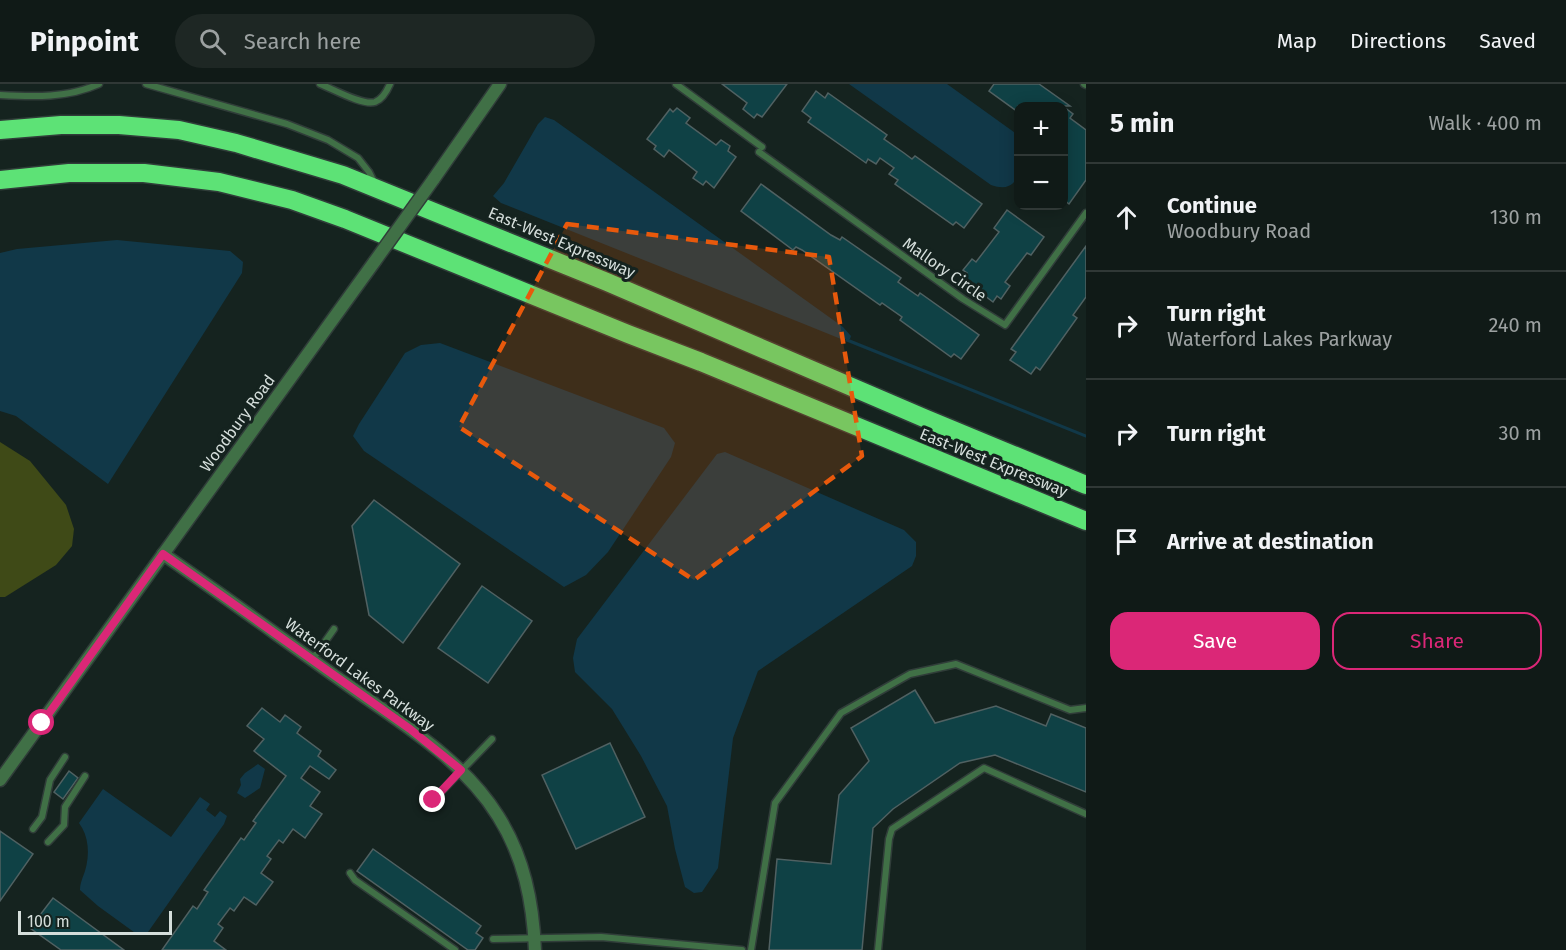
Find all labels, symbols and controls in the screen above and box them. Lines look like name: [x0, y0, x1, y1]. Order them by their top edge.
search box: [175, 14, 595, 68]
text: Pinpoint: [30, 25, 139, 58]
icon: search: [196, 25, 229, 58]
text: Search here: [244, 28, 361, 55]
text: Map: [1277, 28, 1317, 54]
text: Directions: [1350, 28, 1446, 54]
text: Saved: [1479, 28, 1536, 54]
map controls: [1014, 102, 1068, 210]
button: +: [1014, 102, 1068, 156]
text: 5 min: [1110, 108, 1174, 139]
text: Walk · 400 m: [1429, 111, 1542, 135]
button: −: [1014, 156, 1068, 210]
text: Continue: [1167, 192, 1257, 219]
icon: ahead: [1110, 201, 1143, 234]
street label: East-West Expressway: [485, 203, 638, 282]
text: 130 m: [1490, 205, 1542, 229]
text: Woodbury Road: [1167, 219, 1311, 243]
street label: Mallory Circle: [899, 233, 990, 305]
text: Turn right: [1167, 300, 1266, 327]
icon: right: [1110, 309, 1143, 342]
text: 240 m: [1488, 313, 1542, 337]
text: Waterford Lakes Parkway: [1167, 327, 1392, 351]
street label: Woodbury Road: [196, 371, 279, 476]
icon: right: [1110, 417, 1143, 450]
text: Turn right: [1167, 420, 1266, 447]
text: 30 m: [1498, 421, 1542, 445]
street label: East-West Expressway: [917, 424, 1071, 501]
icon: arrive: [1110, 525, 1143, 558]
text: Arrive at destination: [1167, 528, 1374, 555]
button: Save: [1110, 612, 1320, 670]
button: Share: [1332, 612, 1542, 670]
street label: Waterford Lakes Parkway: [281, 614, 438, 735]
route start: [28, 709, 54, 735]
route end: [419, 786, 445, 812]
scale bar: [18, 908, 172, 936]
text: 100 m: [27, 912, 70, 931]

